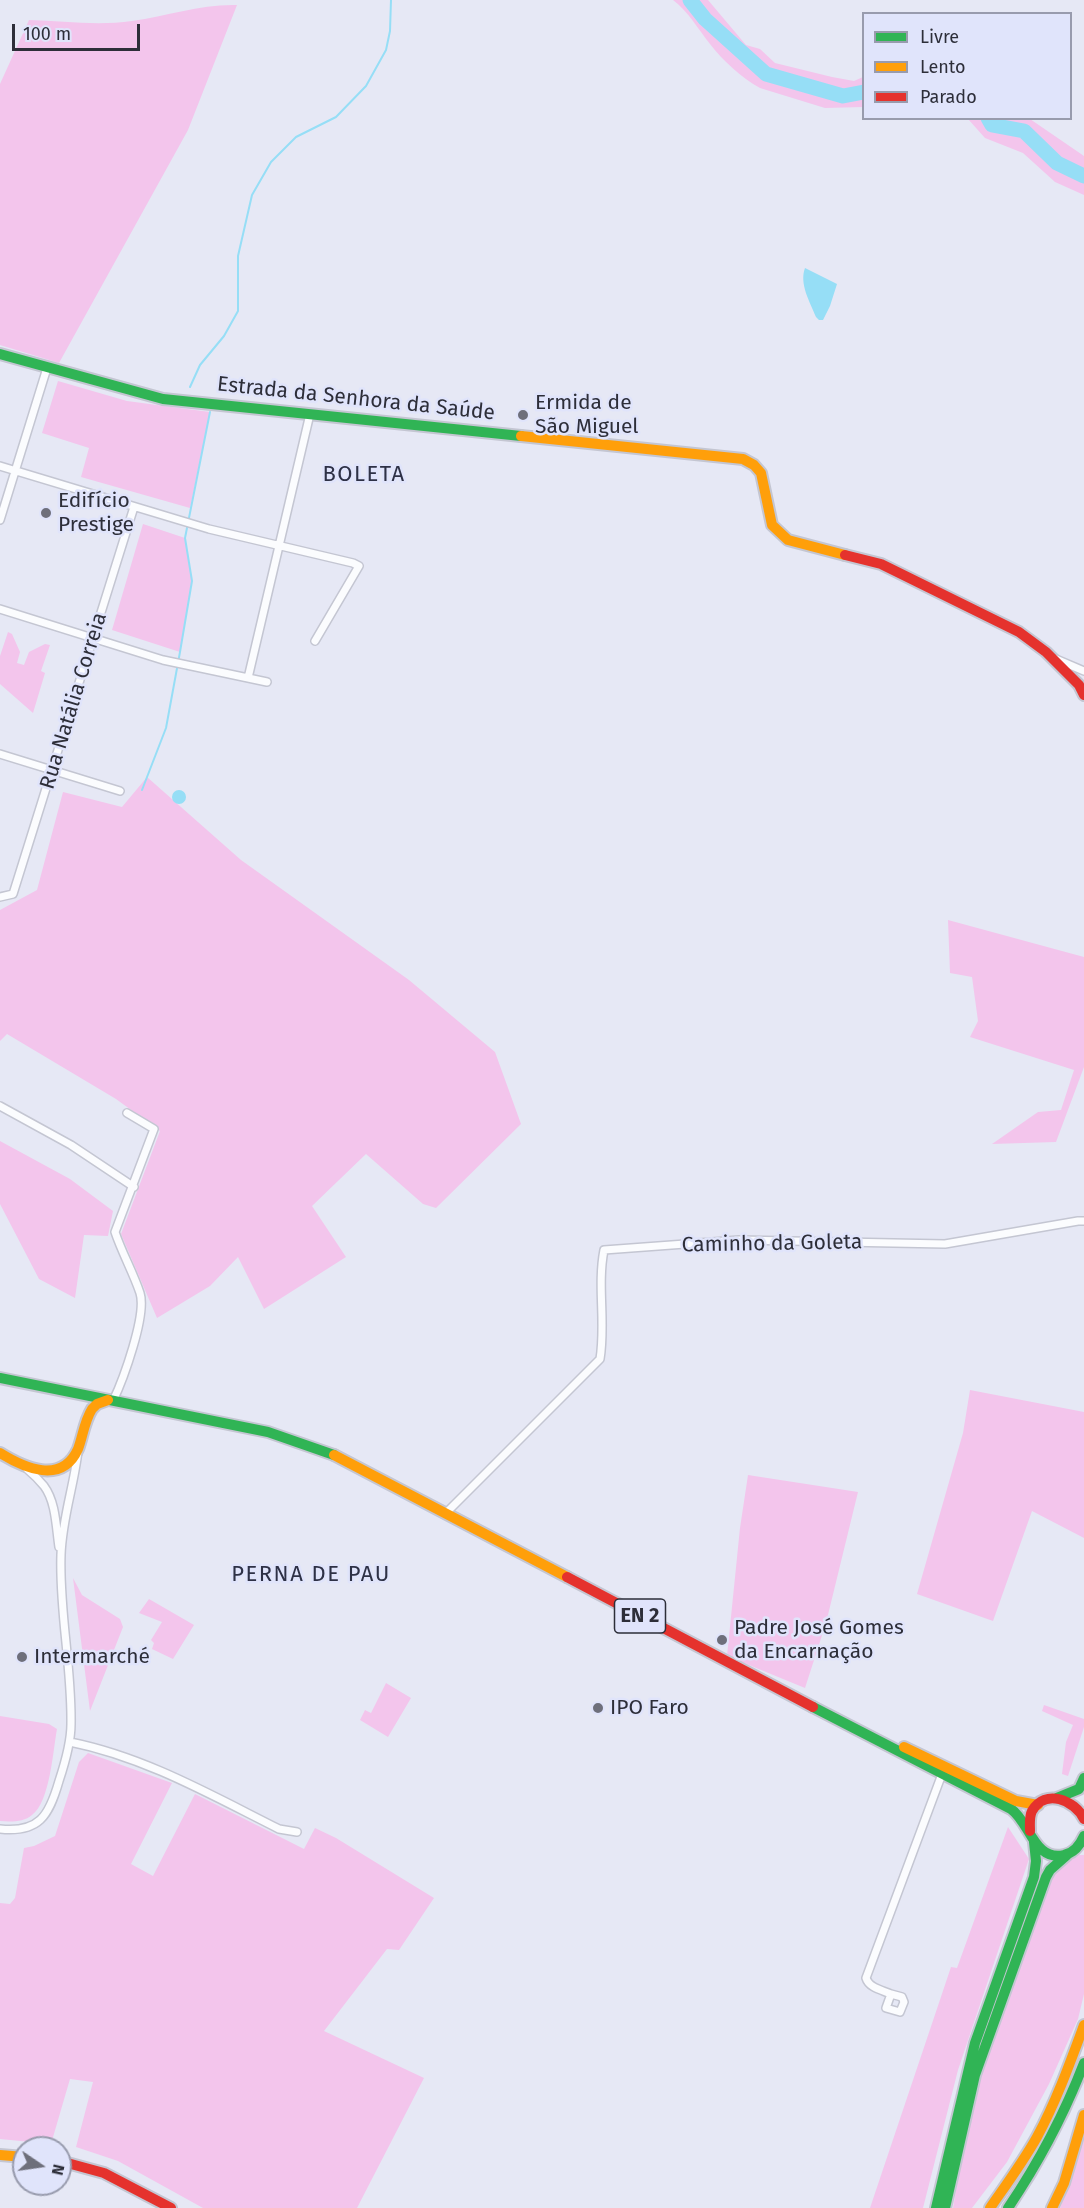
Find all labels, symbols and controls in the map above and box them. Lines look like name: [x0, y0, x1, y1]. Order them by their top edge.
scale bar: [15, 12, 142, 50]
legend: [862, 12, 1072, 120]
text: 100 m: [23, 23, 71, 45]
text: Livre: [920, 26, 959, 48]
text: Lento: [920, 56, 966, 78]
text: Parado: [920, 86, 977, 108]
street label: Estrada da Senhora da Saúde: [216, 372, 496, 426]
place label: Ermida de São Miguel: [535, 390, 638, 440]
marker: Ermida de São Miguel: [516, 408, 530, 422]
district label: BOLETA: [322, 462, 406, 488]
place label: Edifício Prestige: [58, 488, 134, 538]
marker: Edifício Prestige: [39, 506, 53, 520]
street label: Rua Natália Correia: [35, 610, 113, 792]
street label: Caminho da Goleta: [681, 1230, 863, 1258]
district label: PERNA DE PAU: [231, 1562, 391, 1588]
road number: EN 2: [614, 1599, 666, 1633]
place label: Padre José Gomes da Encarnação: [734, 1615, 904, 1665]
marker: Padre José Gomes da Encarnação: [715, 1633, 729, 1647]
place label: Intermarché: [34, 1644, 150, 1670]
marker: Intermarché: [15, 1650, 29, 1664]
place label: IPO Faro: [610, 1695, 689, 1721]
marker: IPO Faro: [591, 1701, 605, 1715]
north arrow: [12, 2136, 72, 2196]
text: N: [48, 2162, 69, 2177]

